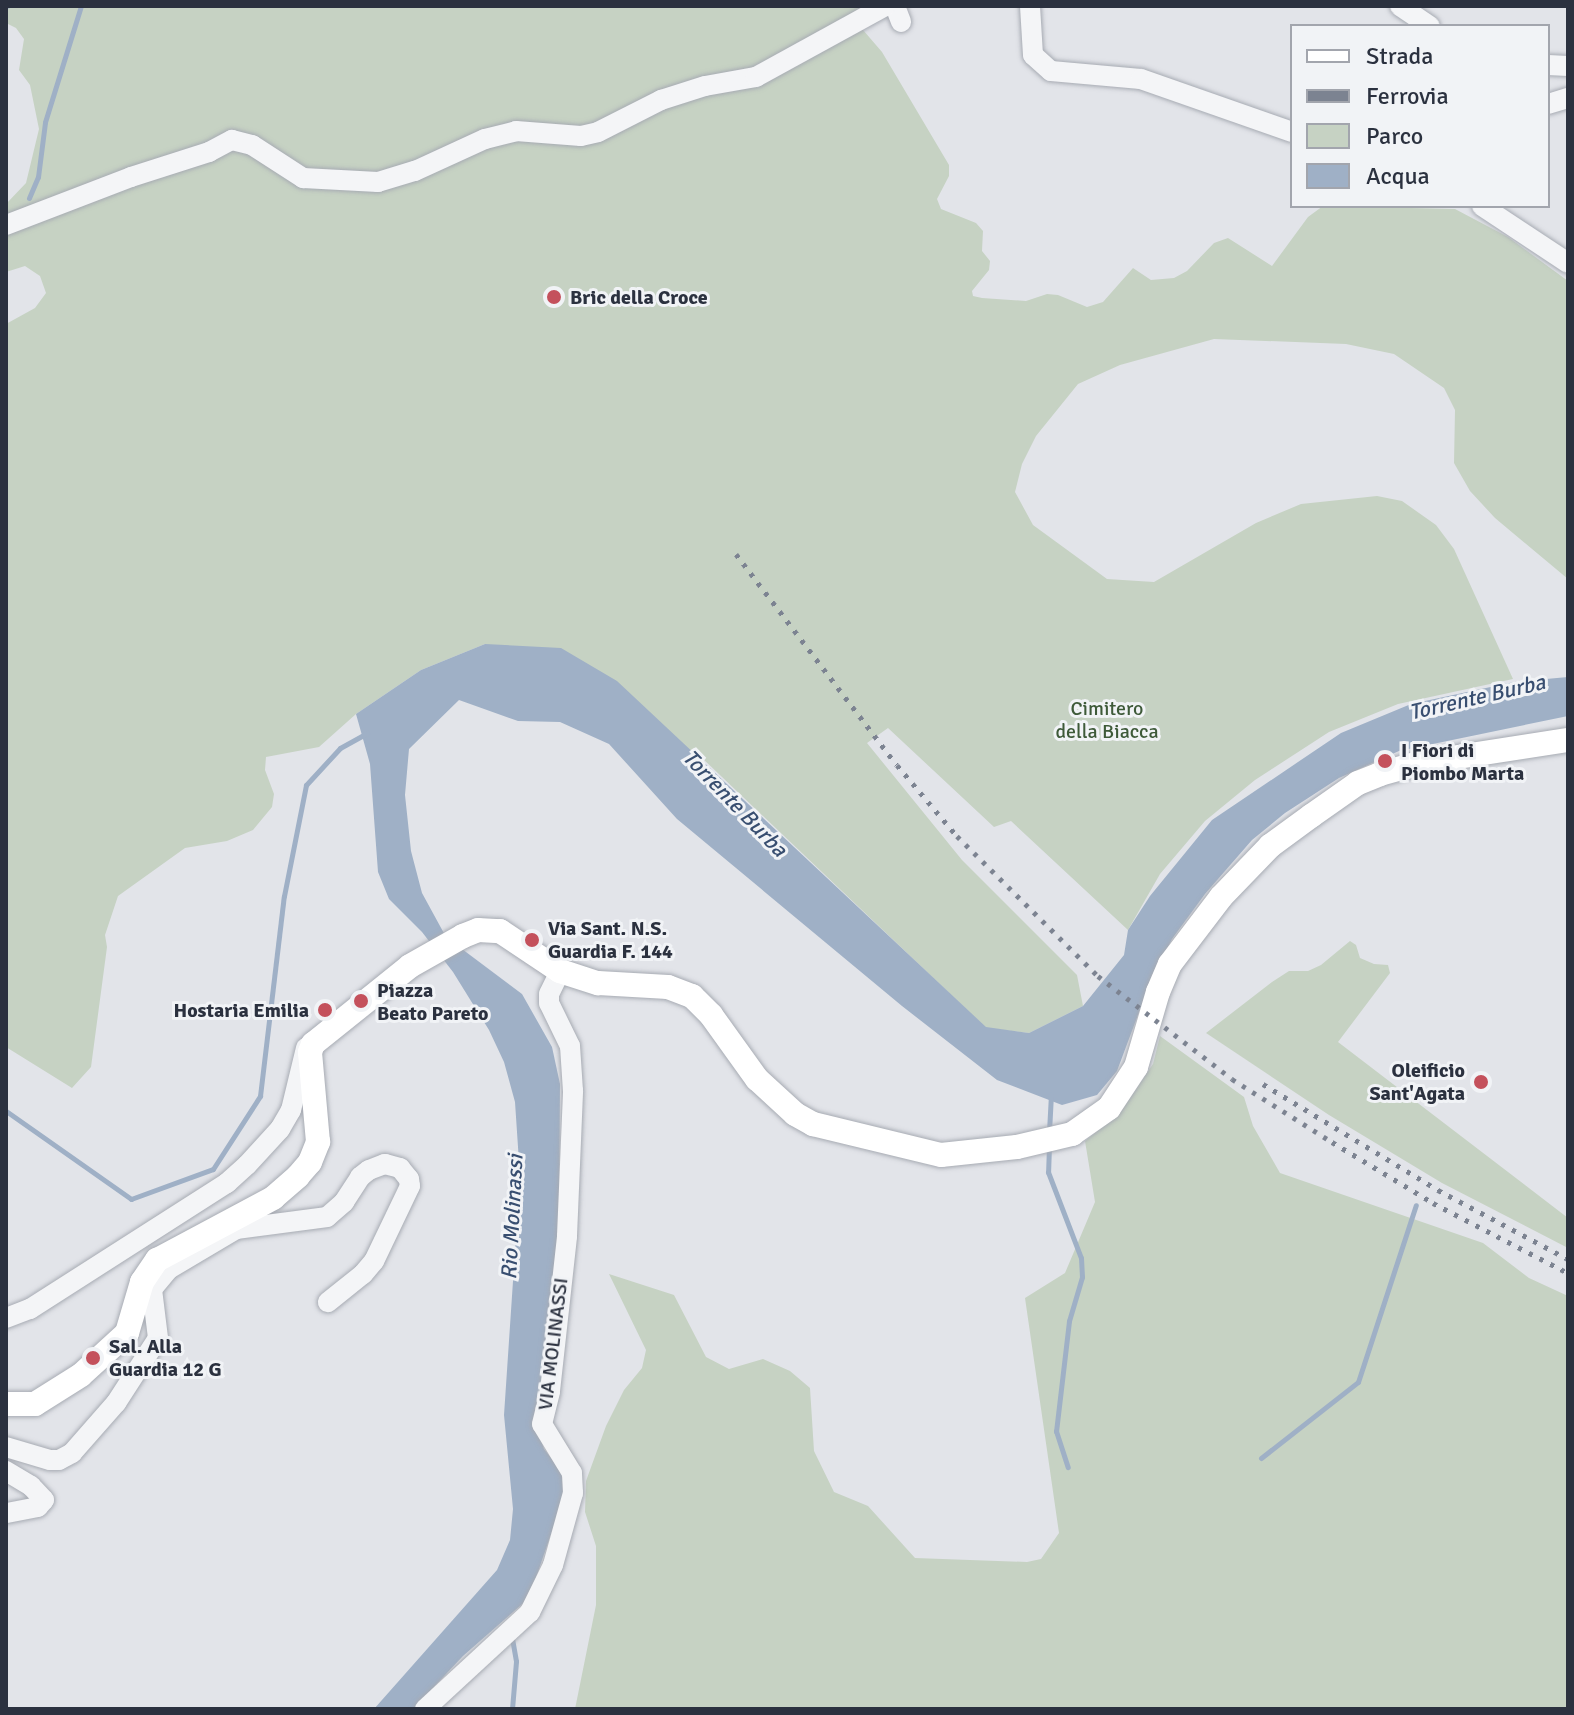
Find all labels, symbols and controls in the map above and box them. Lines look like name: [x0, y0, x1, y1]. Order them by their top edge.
legend: [1290, 24, 1550, 208]
text: Strada: [1366, 41, 1433, 71]
text: Ferrovia: [1366, 81, 1449, 111]
text: Parco: [1366, 121, 1423, 151]
text: Acqua: [1366, 161, 1430, 191]
place label: Bric della Croce: [570, 285, 708, 309]
marker: Bric della Croce: [545, 288, 563, 306]
water label: Torrente Burba: [1406, 669, 1548, 725]
park label: Cimitero della Biacca: [1055, 696, 1159, 743]
place label: I Fiori di Piombo Marta: [1401, 738, 1524, 785]
water label: Torrente Burba: [677, 744, 793, 862]
marker: I Fiori di Piombo Marta: [1376, 752, 1394, 770]
place label: Via Sant. N.S. Guardia F. 144: [548, 916, 673, 963]
marker: Via Sant. N.S. Guardia F. 144: [523, 931, 541, 949]
place label: Piazza Beato Pareto: [377, 978, 488, 1025]
marker: Piazza Beato Pareto: [352, 992, 370, 1010]
place label: Hostaria Emilia: [173, 998, 309, 1022]
marker: Hostaria Emilia: [316, 1001, 334, 1019]
place label: Oleificio Sant'Agata: [1369, 1058, 1465, 1105]
marker: Oleificio Sant'Agata: [1472, 1073, 1490, 1091]
water label: Rio Molinassi: [496, 1154, 528, 1280]
street label: VIA MOLINASSI: [533, 1276, 573, 1412]
place label: Sal. Alla Guardia 12 G: [109, 1334, 222, 1381]
marker: Sal. Alla Guardia 12 G: [84, 1349, 102, 1367]

